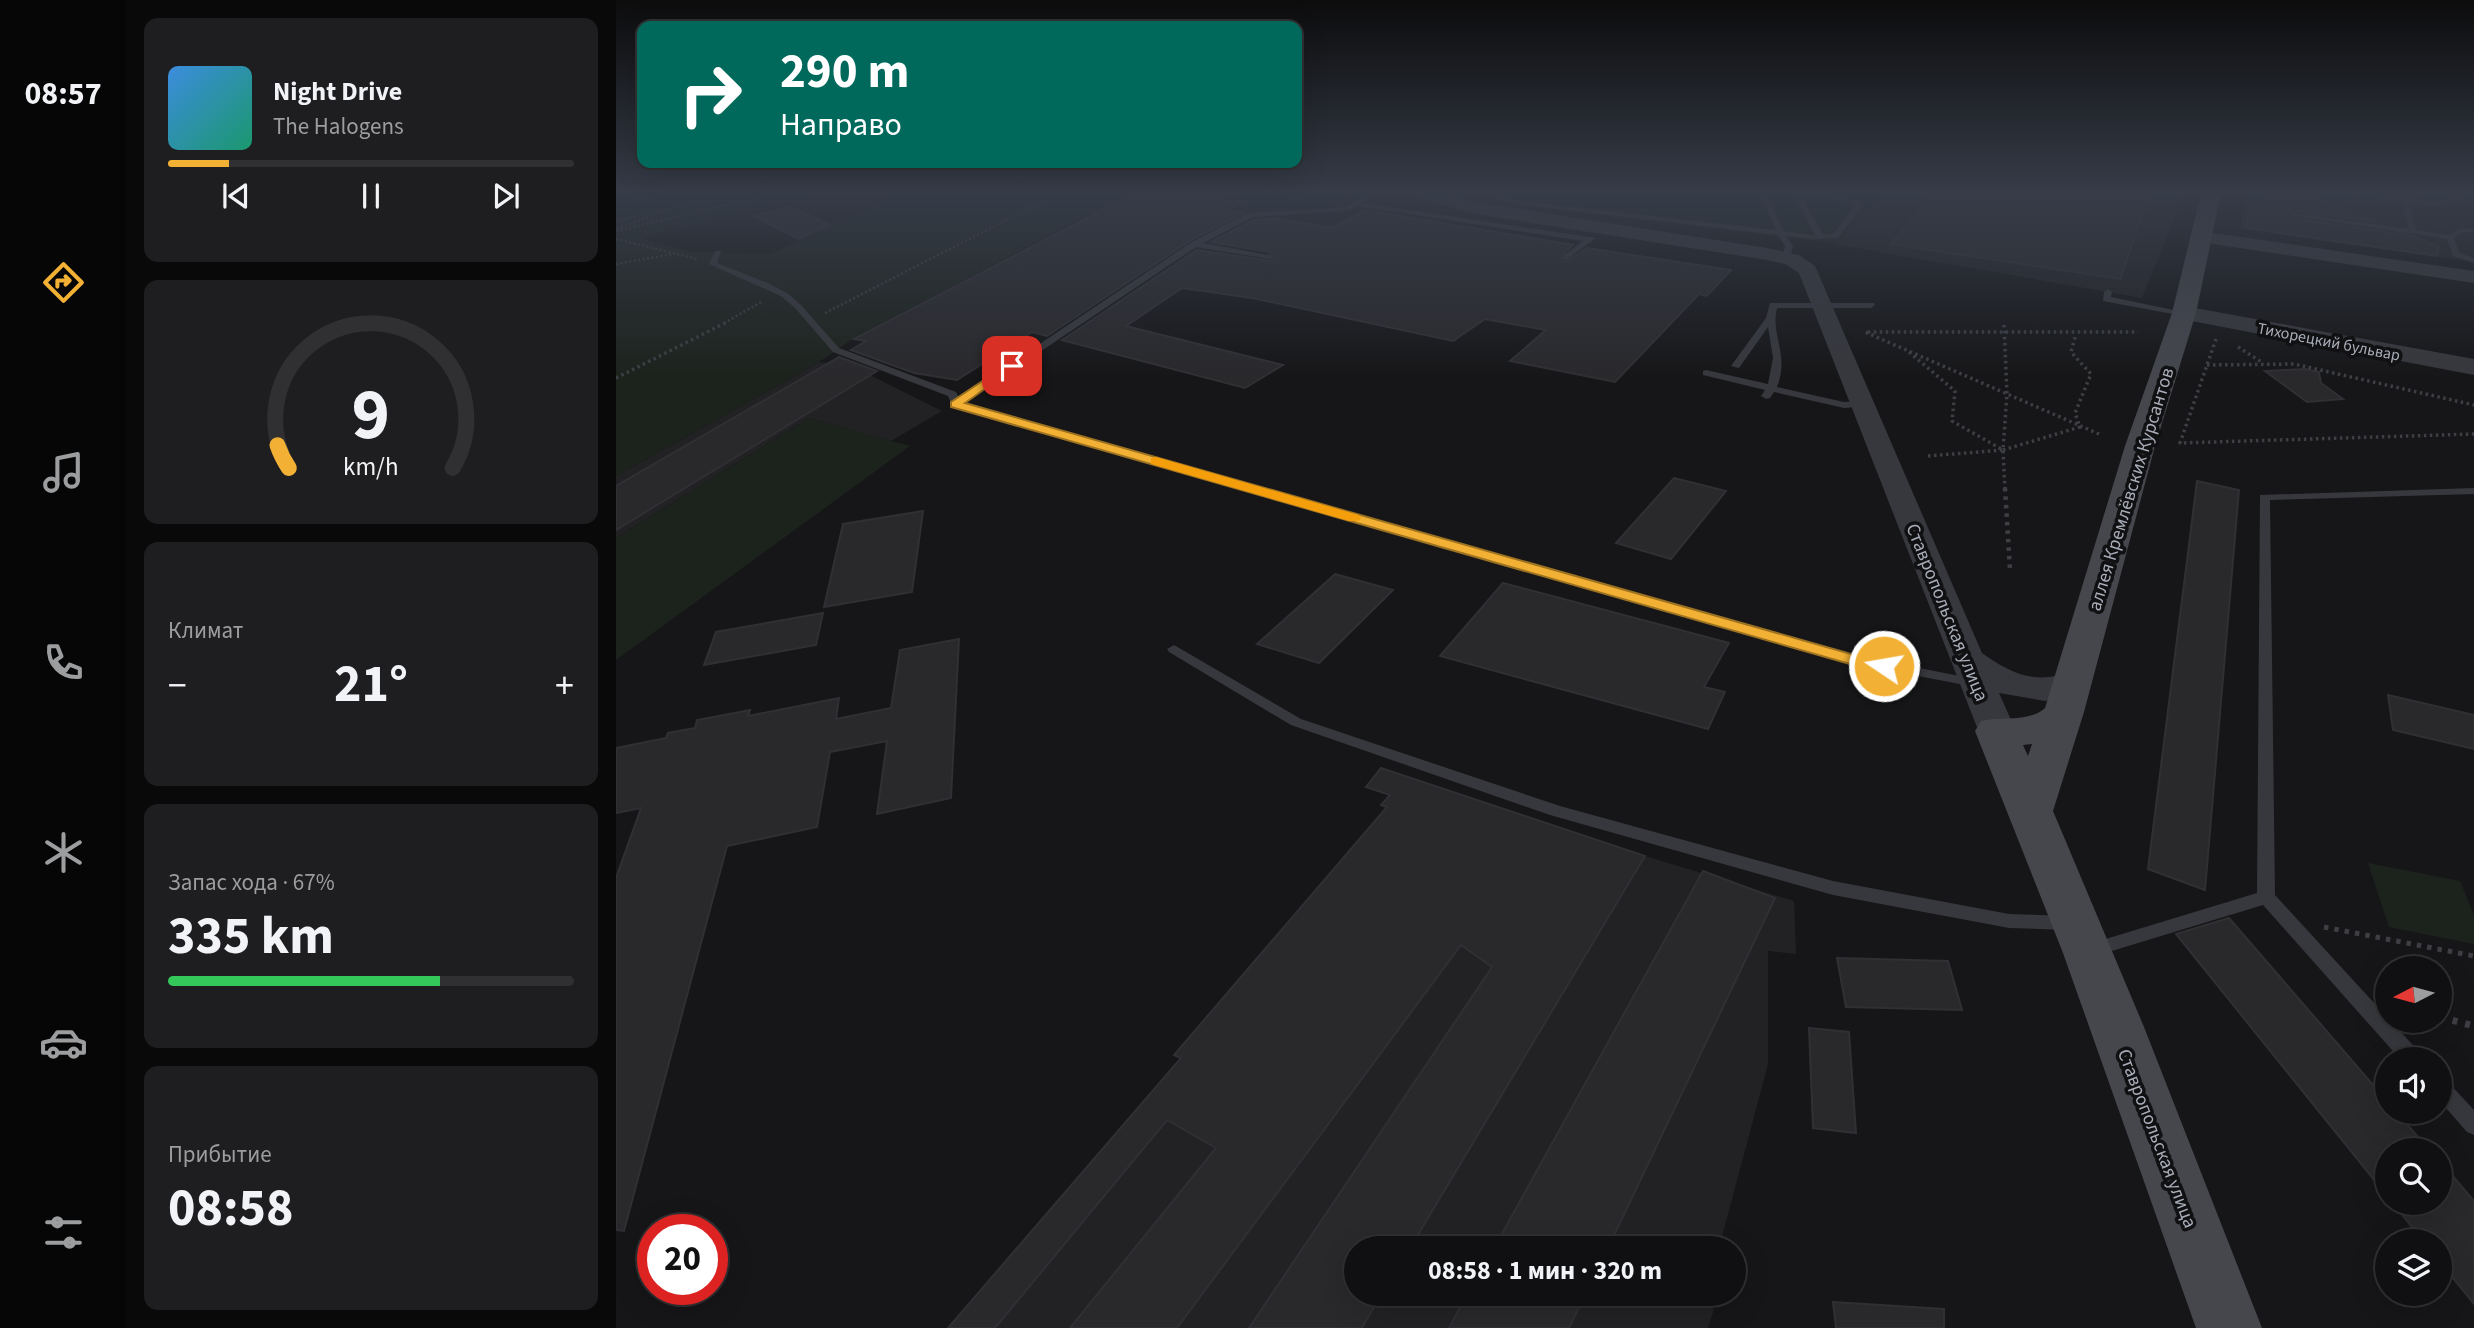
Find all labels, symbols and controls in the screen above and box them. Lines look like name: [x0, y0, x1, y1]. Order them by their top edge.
text: 290 m: [780, 37, 909, 107]
icon: right: [665, 49, 756, 140]
text: 08:57: [24, 71, 102, 117]
text: Night Drive: [273, 73, 402, 110]
text: Направо: [780, 102, 902, 148]
text: The Halogens: [273, 110, 404, 143]
icon: previous: [217, 177, 255, 215]
icon: pause: [352, 177, 390, 215]
icon: next: [487, 177, 525, 215]
icon: directions: [39, 258, 88, 307]
street label: Тихорецкий бульвар: [2256, 317, 2402, 367]
pin: [982, 336, 1042, 396]
icon: arrive: [993, 347, 1031, 385]
text: 9: [352, 363, 390, 467]
street label: аллея Кремлёвских Курсантов: [2082, 364, 2181, 614]
icon: music: [39, 448, 88, 497]
text: km/h: [343, 449, 399, 485]
street label: Ставропольская улица: [1899, 520, 1995, 706]
text: Климат: [168, 614, 243, 647]
position arrow: [1847, 629, 1921, 703]
icon: phone: [39, 638, 88, 687]
text: 21°: [334, 648, 408, 722]
text: −: [168, 659, 187, 713]
text: +: [555, 659, 574, 713]
icon: climate: [39, 828, 88, 877]
text: Запас хода · 67%: [168, 866, 335, 899]
text: 335 km: [168, 900, 334, 974]
north arrow: [2375, 956, 2452, 1032]
map controls: [2375, 956, 2452, 1306]
icon: car: [39, 1018, 88, 1067]
street label: Ставропольская улица: [2110, 1045, 2203, 1232]
button: sound: [2375, 1047, 2452, 1124]
text: Прибытие: [168, 1138, 272, 1171]
button: search: [2375, 1138, 2452, 1215]
text: 08:58: [168, 1172, 293, 1246]
icon: filters: [39, 1208, 88, 1257]
speed limit sign: 20: [637, 1214, 728, 1305]
button: layers: [2375, 1229, 2452, 1306]
text: 08:58 · 1 мин · 320 m: [1428, 1252, 1662, 1289]

